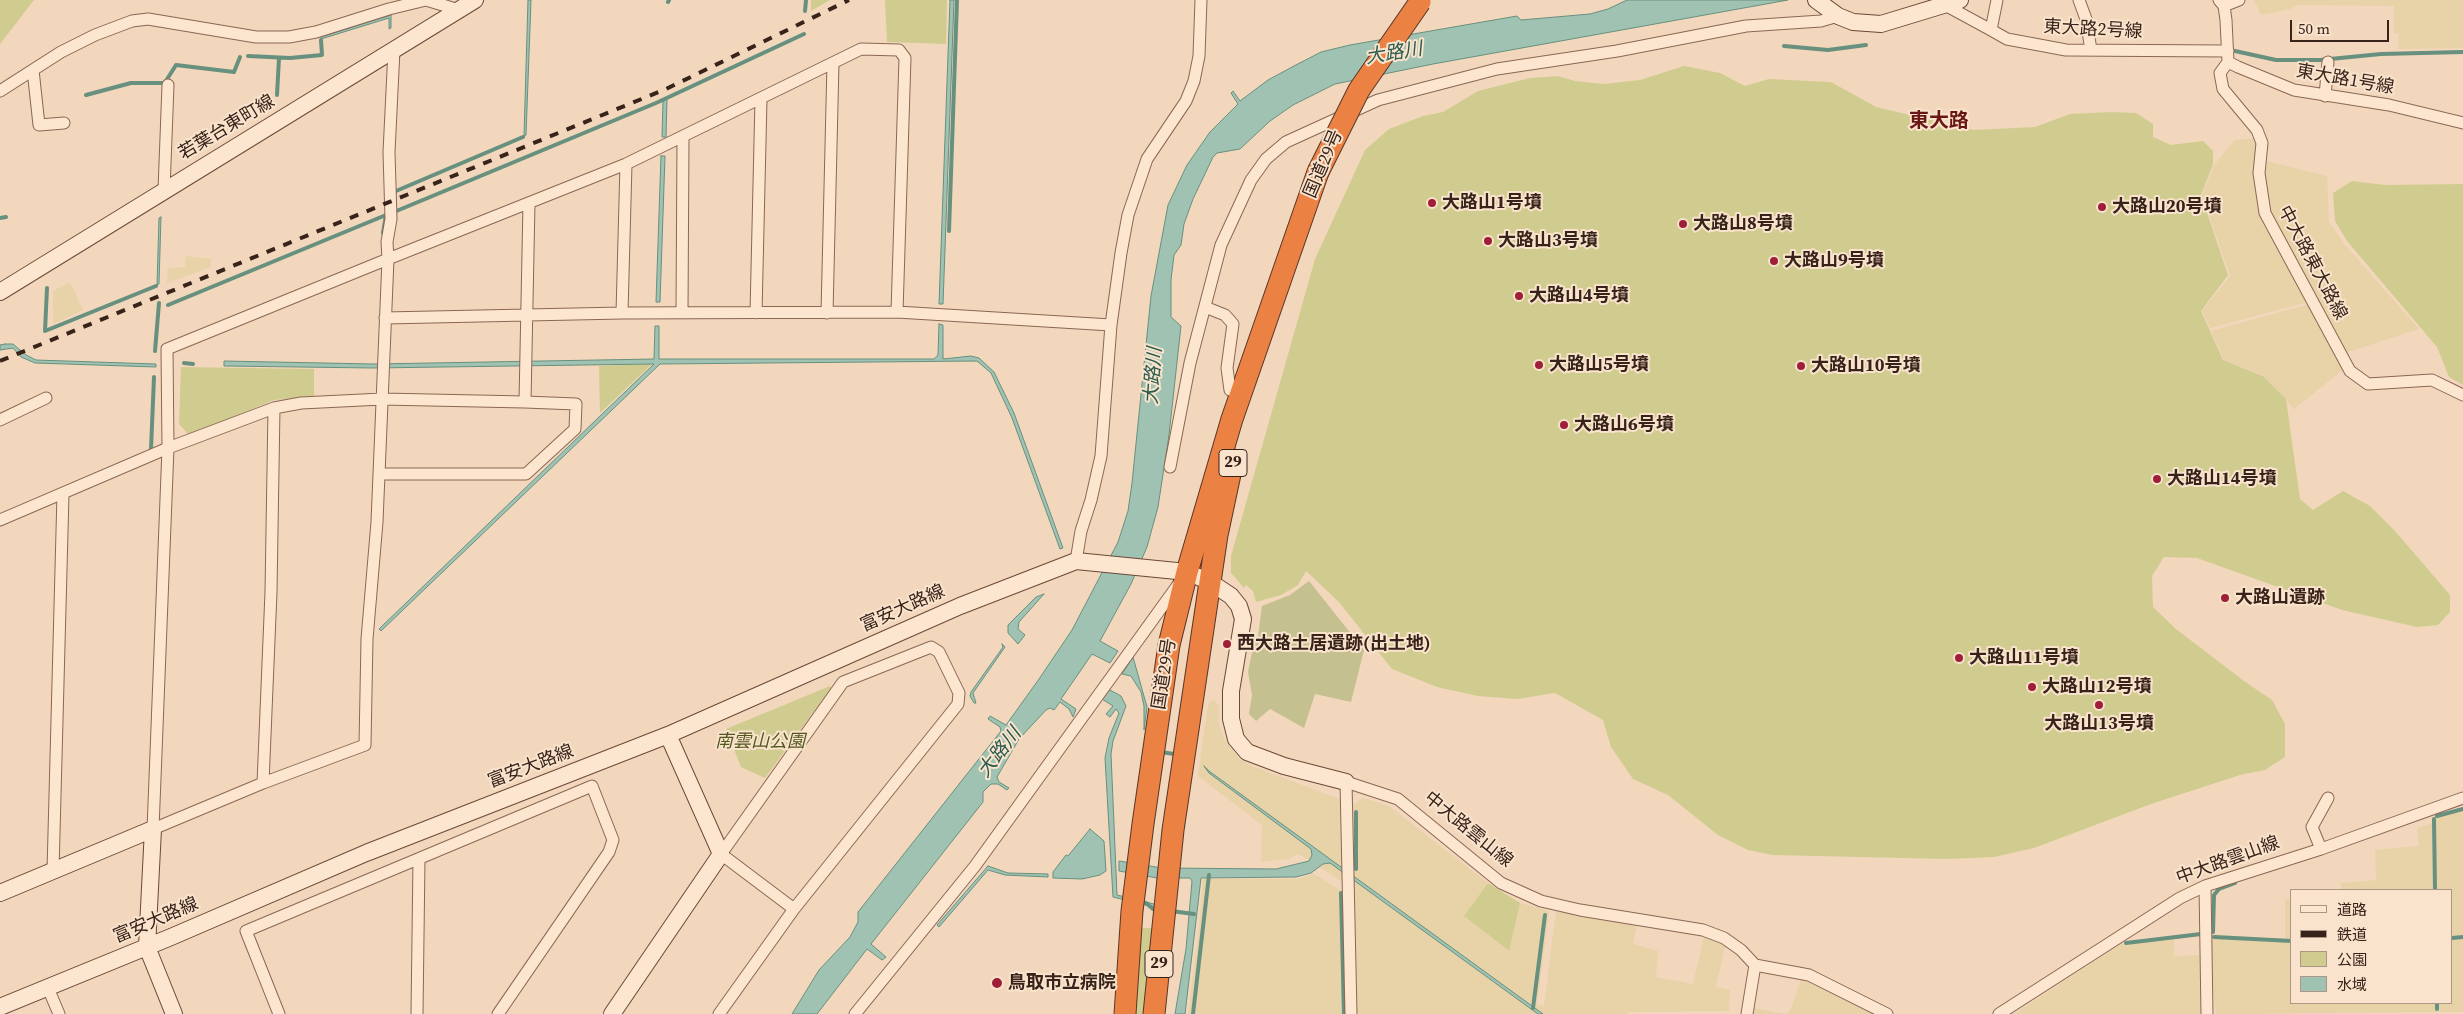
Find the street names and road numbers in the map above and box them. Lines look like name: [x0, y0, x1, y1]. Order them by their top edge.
street label: 東大路2号線: [2043, 17, 2143, 43]
street label: 東大路1号線: [2294, 61, 2396, 99]
street label: 若葉台東町線: [175, 91, 279, 165]
street label: 国道29号: [1300, 127, 1348, 201]
street label: 中大路東大路線: [2273, 202, 2351, 324]
road number: 29: [1219, 449, 1247, 476]
street label: 富安大路線: [857, 581, 949, 637]
street label: 国道29号: [1149, 637, 1181, 711]
street label: 富安大路線: [485, 741, 577, 793]
street label: 中大路雲山線: [1419, 788, 1517, 872]
street label: 中大路雲山線: [2174, 832, 2282, 890]
street label: 富安大路線: [110, 893, 202, 949]
road number: 29: [1145, 951, 1173, 978]

